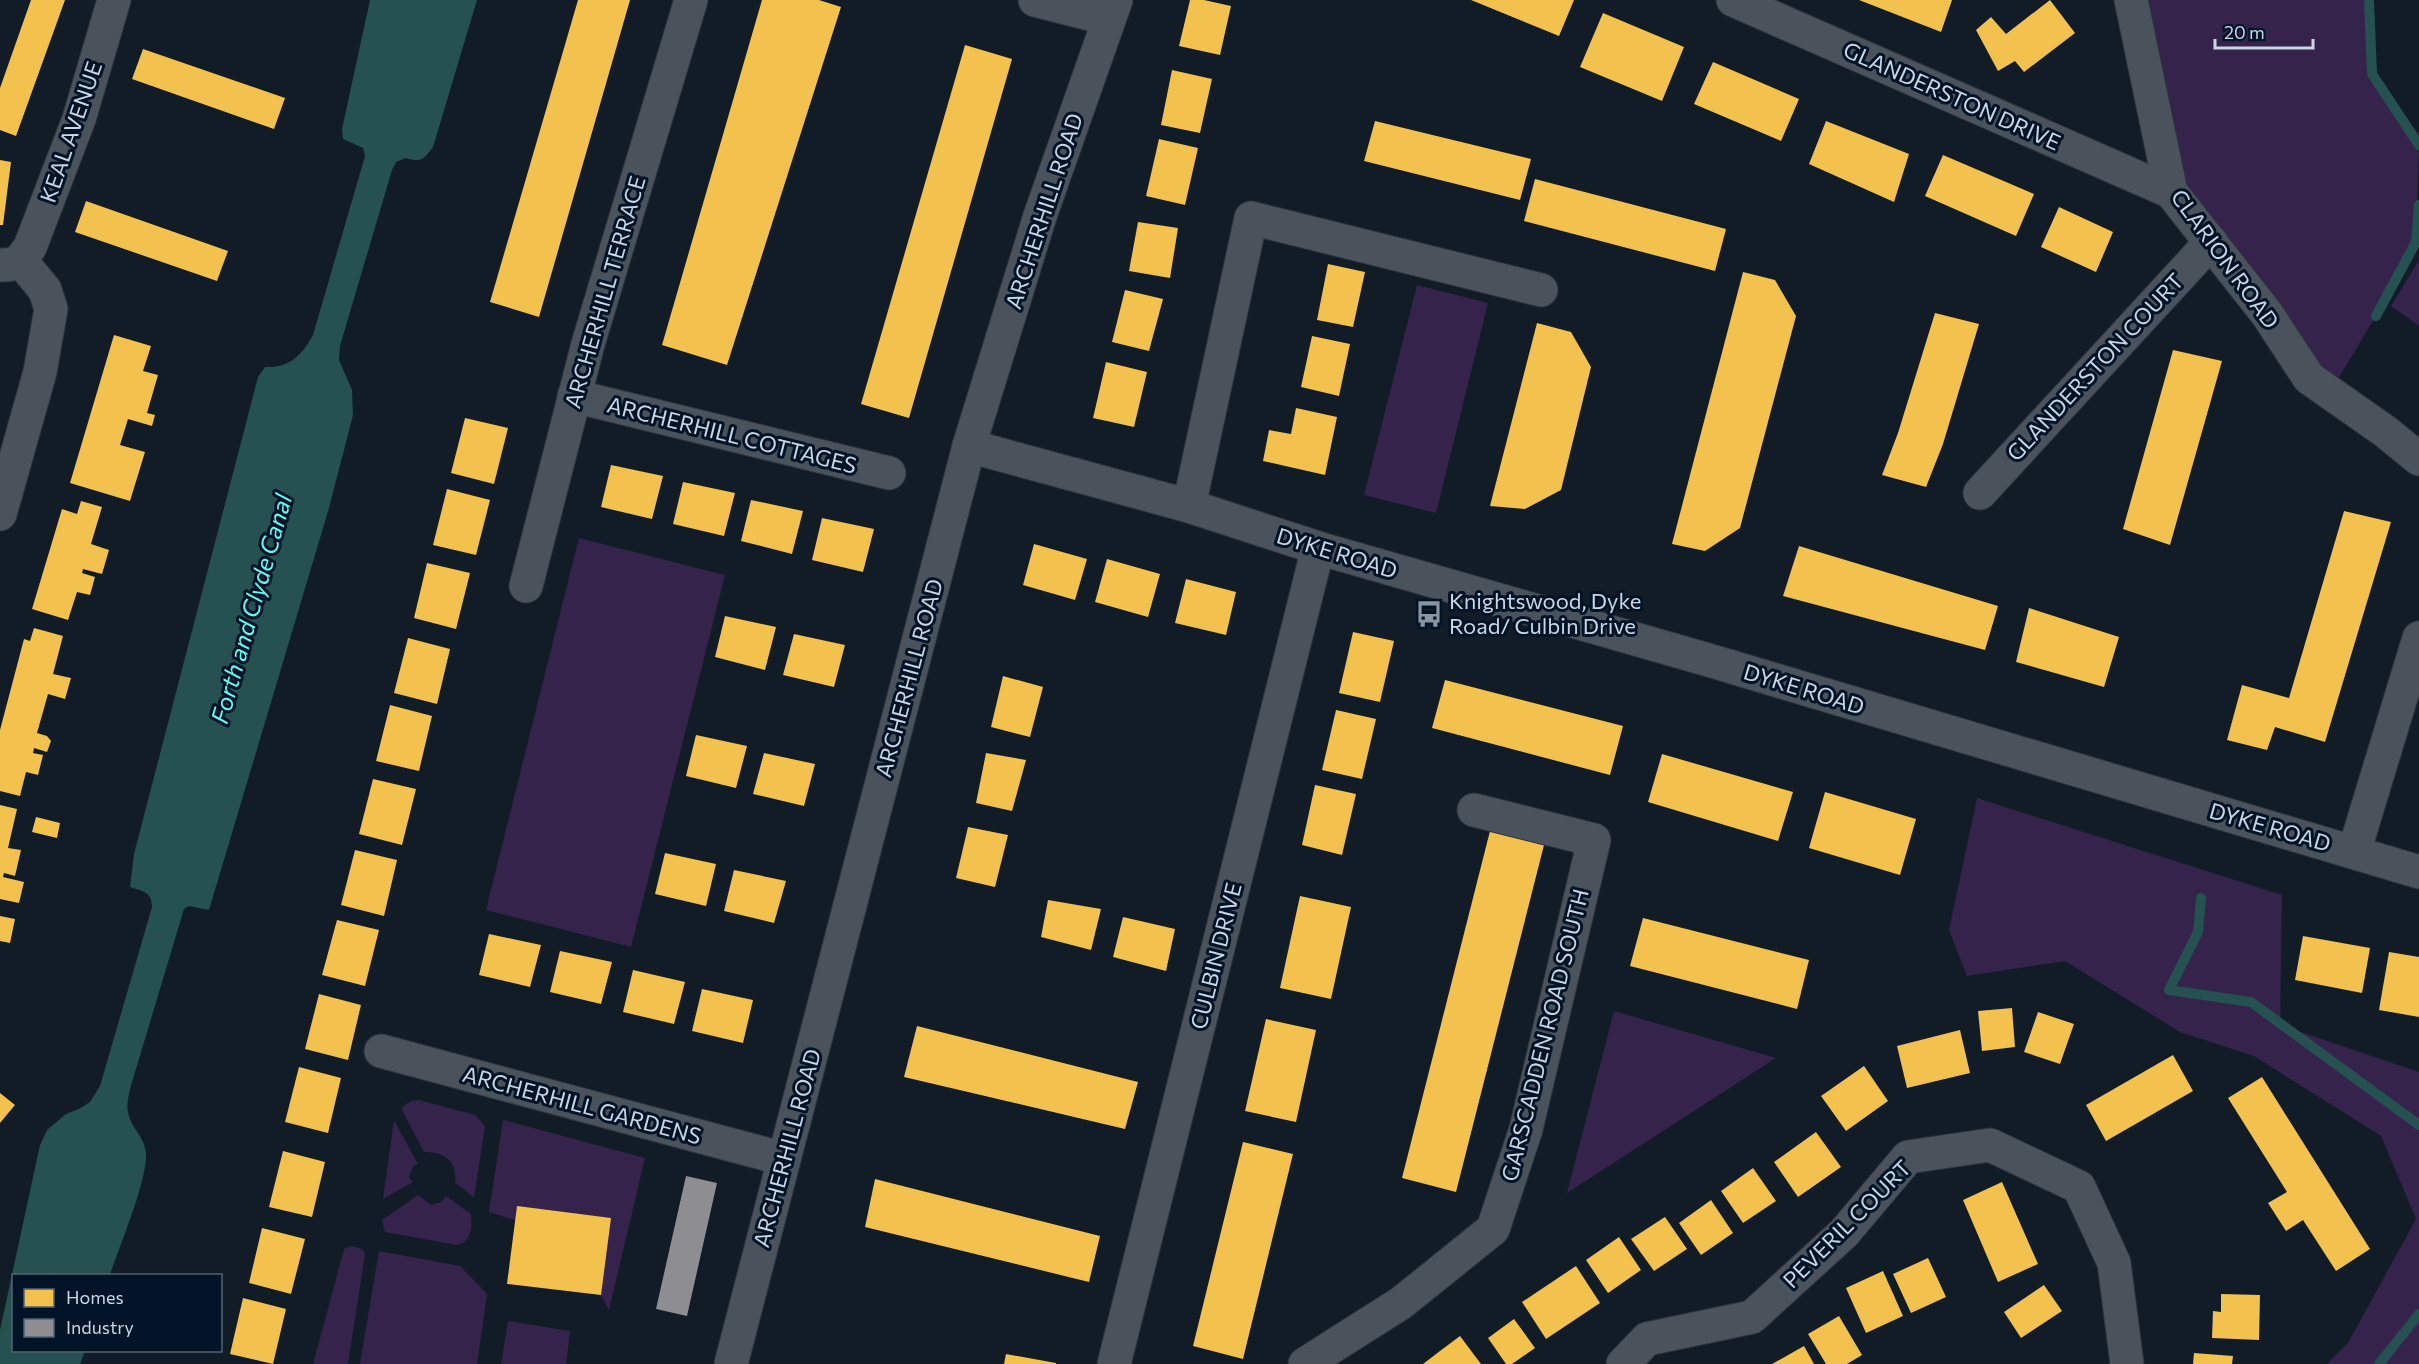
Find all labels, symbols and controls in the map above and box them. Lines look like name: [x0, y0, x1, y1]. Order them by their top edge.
scale bar: [2215, 12, 2312, 50]
text: 20 m: [2224, 21, 2265, 43]
street label: GLANDERSTON DRIVE: [1840, 36, 2065, 156]
street label: KEAL AVENUE: [34, 58, 107, 206]
street label: ARCHERHILL ROAD: [999, 110, 1088, 312]
street label: ARCHERHILL TERRACE: [558, 173, 651, 411]
street label: CLARION ROAD: [2166, 184, 2285, 334]
street label: GLANDERSTON COURT: [2001, 267, 2189, 466]
street label: ARCHERHILL COTTAGES: [605, 390, 860, 479]
water label: Forth and Clyde Canal: [204, 490, 297, 727]
street label: DYKE ROAD: [1274, 521, 1401, 584]
street label: ARCHERHILL ROAD: [869, 576, 948, 780]
place label: Knightswood, Dyke Road/ Culbin Drive: [1449, 587, 1641, 639]
bus stop icon: Knightswood, Dyke Road/ Culbin Drive: [1414, 599, 1444, 629]
street label: DYKE ROAD: [1741, 657, 1868, 720]
street label: DYKE ROAD: [2206, 796, 2334, 857]
street label: CULBIN DRIVE: [1184, 880, 1247, 1032]
street label: GARSCADDEN ROAD SOUTH: [1495, 886, 1594, 1184]
street label: ARCHERHILL ROAD: [747, 1046, 826, 1250]
street label: ARCHERHILL GARDENS: [460, 1060, 704, 1149]
street label: PEVERIL COURT: [1777, 1154, 1916, 1293]
legend: [12, 1274, 222, 1352]
text: Homes: [66, 1286, 124, 1308]
text: Industry: [66, 1316, 134, 1338]

